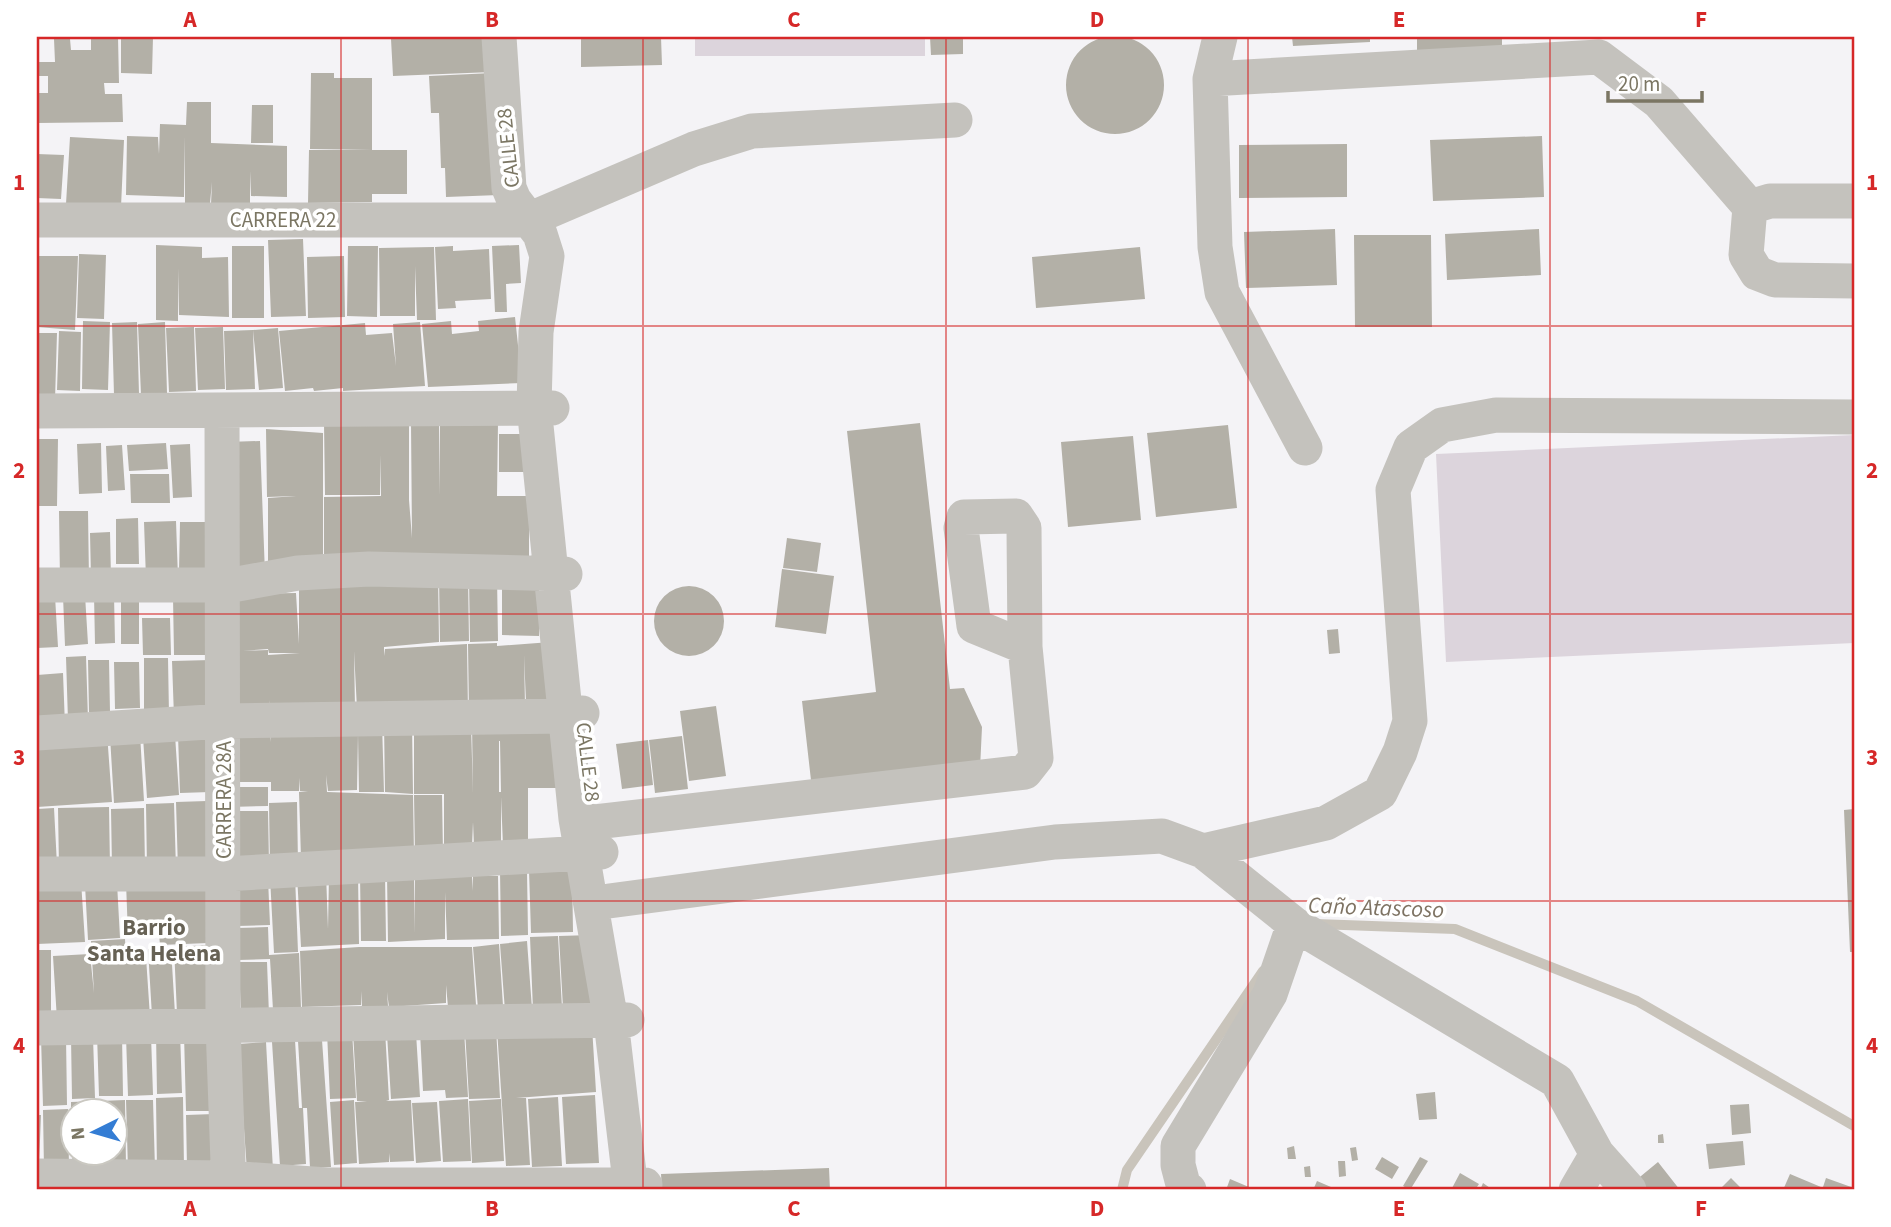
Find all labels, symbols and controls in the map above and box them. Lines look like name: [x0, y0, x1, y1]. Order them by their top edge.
text: A: [182, 3, 197, 36]
text: B: [485, 3, 499, 36]
text: C: [787, 3, 801, 36]
text: D: [1090, 3, 1104, 36]
text: E: [1393, 3, 1405, 36]
text: F: [1695, 3, 1707, 36]
scale bar: [1608, 60, 1702, 104]
text: 20 m: [1618, 69, 1660, 99]
street label: CALLE 28: [489, 107, 527, 189]
text: 1: [13, 166, 25, 199]
text: 1: [1866, 166, 1878, 199]
street label: CARRERA 22: [230, 205, 336, 235]
text: 2: [13, 454, 25, 487]
text: 2: [1866, 454, 1878, 487]
street label: CALLE 28: [568, 720, 608, 804]
street label: CARRERA 28A: [209, 740, 239, 859]
text: 3: [13, 741, 25, 774]
text: 3: [1866, 741, 1878, 774]
water label: Caño Atascoso: [1307, 889, 1445, 926]
district label: Barrio Santa Helena: [87, 911, 221, 970]
text: 4: [13, 1029, 25, 1062]
text: 4: [1866, 1029, 1878, 1062]
north arrow: [60, 1098, 130, 1168]
text: N: [65, 1126, 93, 1141]
text: A: [182, 1192, 197, 1225]
text: B: [485, 1192, 499, 1225]
text: C: [787, 1192, 801, 1225]
text: D: [1090, 1192, 1104, 1225]
text: E: [1393, 1192, 1405, 1225]
text: F: [1695, 1192, 1707, 1225]

